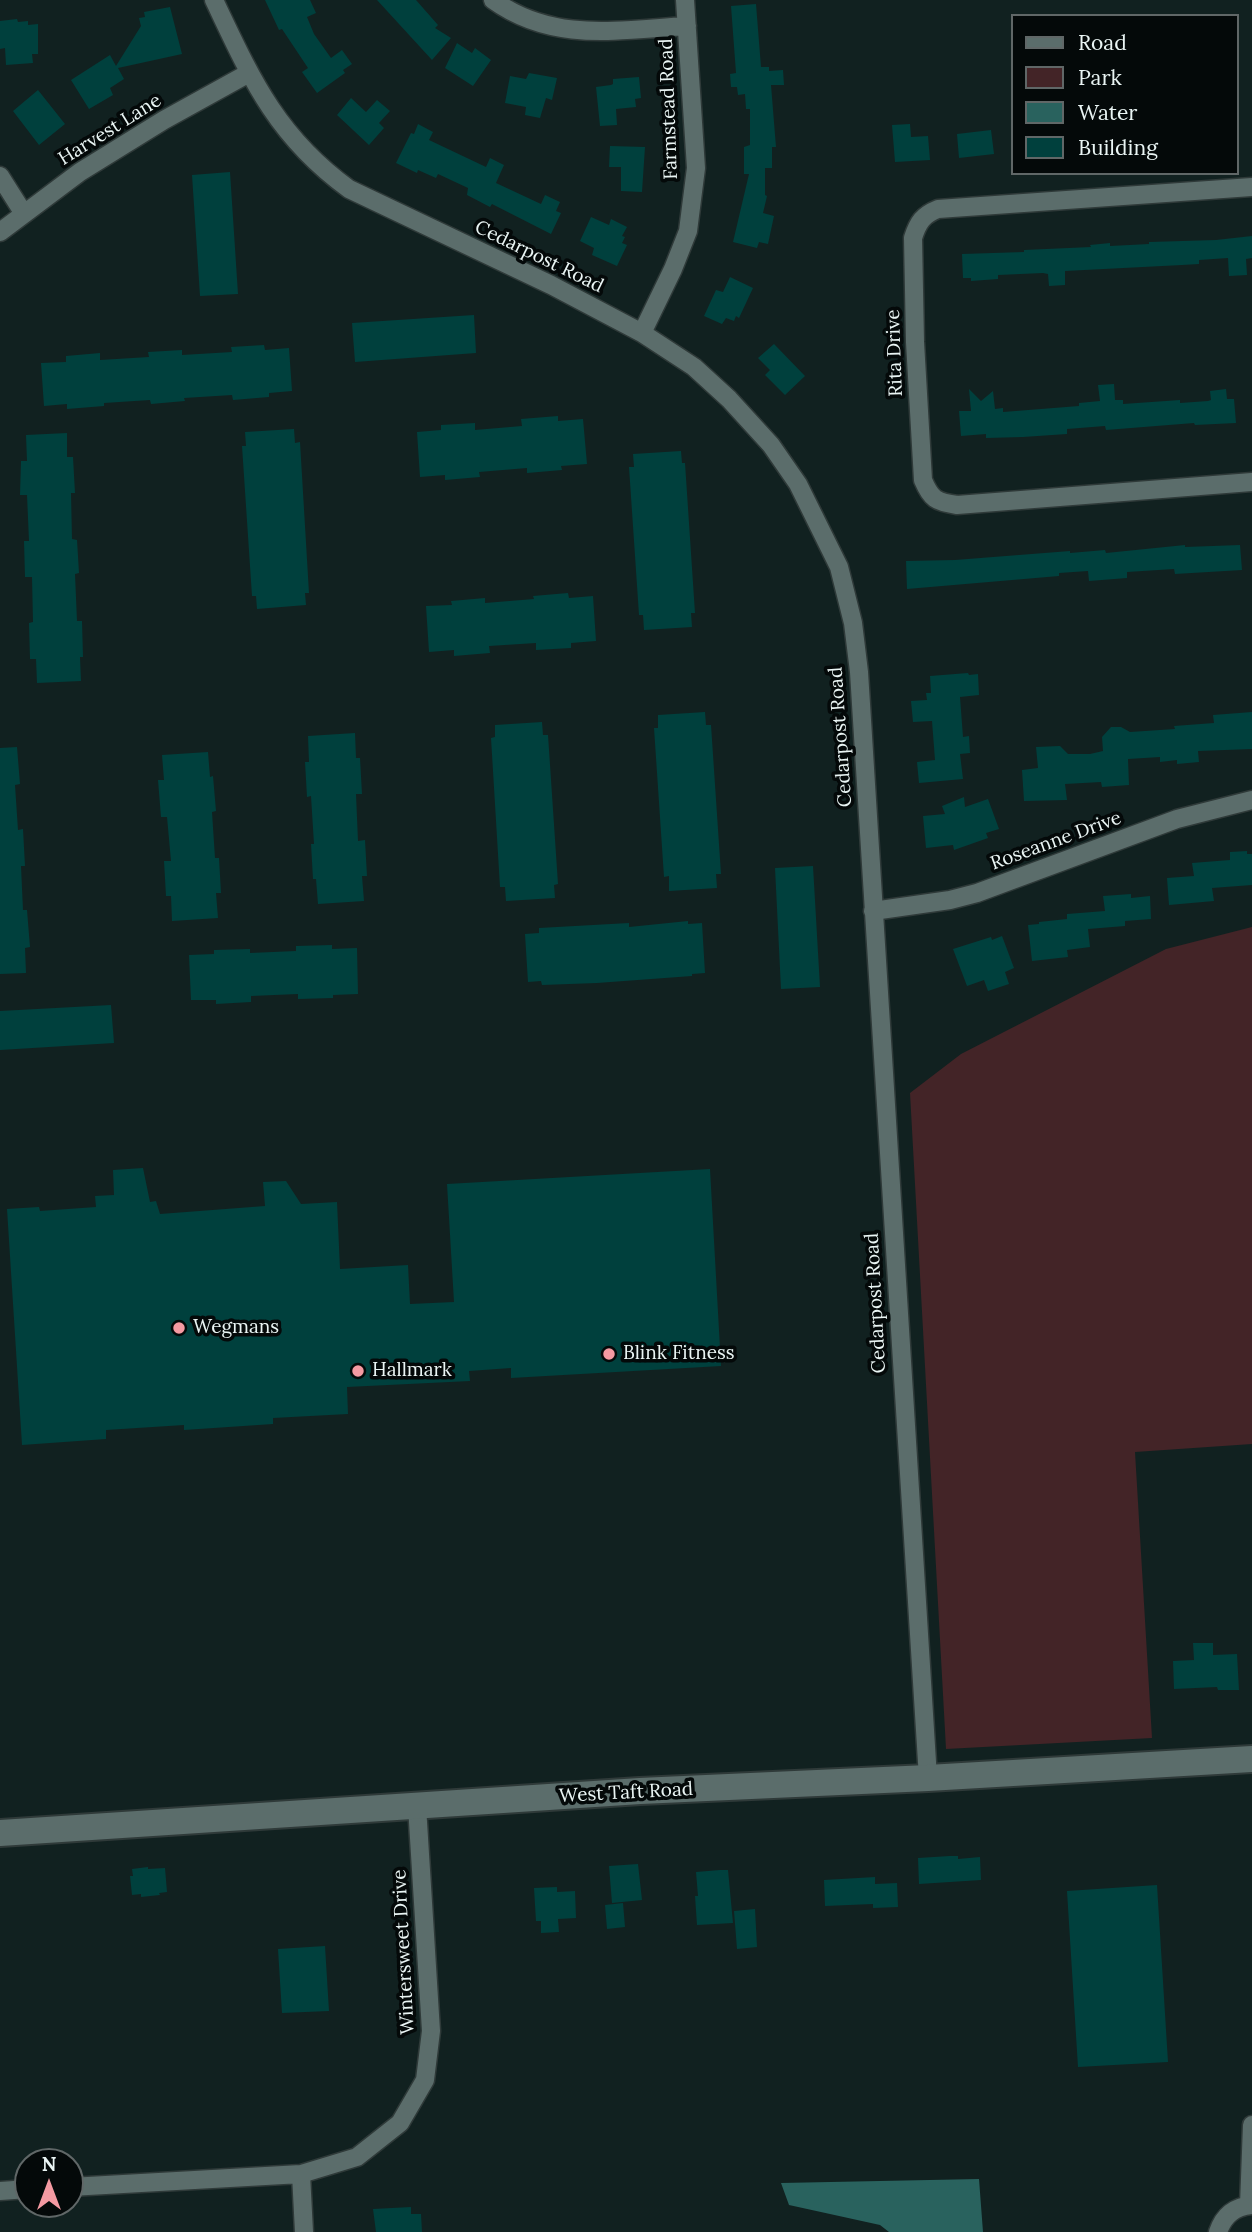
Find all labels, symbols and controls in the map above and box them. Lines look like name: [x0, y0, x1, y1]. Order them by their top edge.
legend: [1010, 14, 1238, 175]
text: Road: [1078, 29, 1127, 56]
street label: Farmstead Road: [655, 38, 683, 180]
text: Park: [1078, 64, 1122, 91]
street label: Harvest Lane: [54, 89, 166, 171]
text: Water: [1078, 99, 1137, 126]
text: Building: [1078, 134, 1158, 161]
street label: Cedarpost Road: [471, 216, 607, 298]
street label: Rita Drive: [882, 309, 908, 397]
street label: Cedarpost Road: [825, 666, 857, 808]
street label: Roseanne Drive: [987, 807, 1125, 875]
street label: Cedarpost Road: [861, 1232, 891, 1374]
place label: Wegmans: [193, 1317, 279, 1339]
marker: Wegmans: [171, 1320, 187, 1336]
place label: Blink Fitness: [623, 1343, 735, 1365]
marker: Blink Fitness: [601, 1346, 617, 1362]
place label: Hallmark: [372, 1360, 452, 1382]
marker: Hallmark: [350, 1363, 366, 1379]
street label: West Taft Road: [558, 1778, 694, 1808]
street label: Wintersweet Drive: [388, 1869, 420, 2035]
north arrow: [14, 2148, 84, 2218]
text: N: [42, 2152, 56, 2176]

